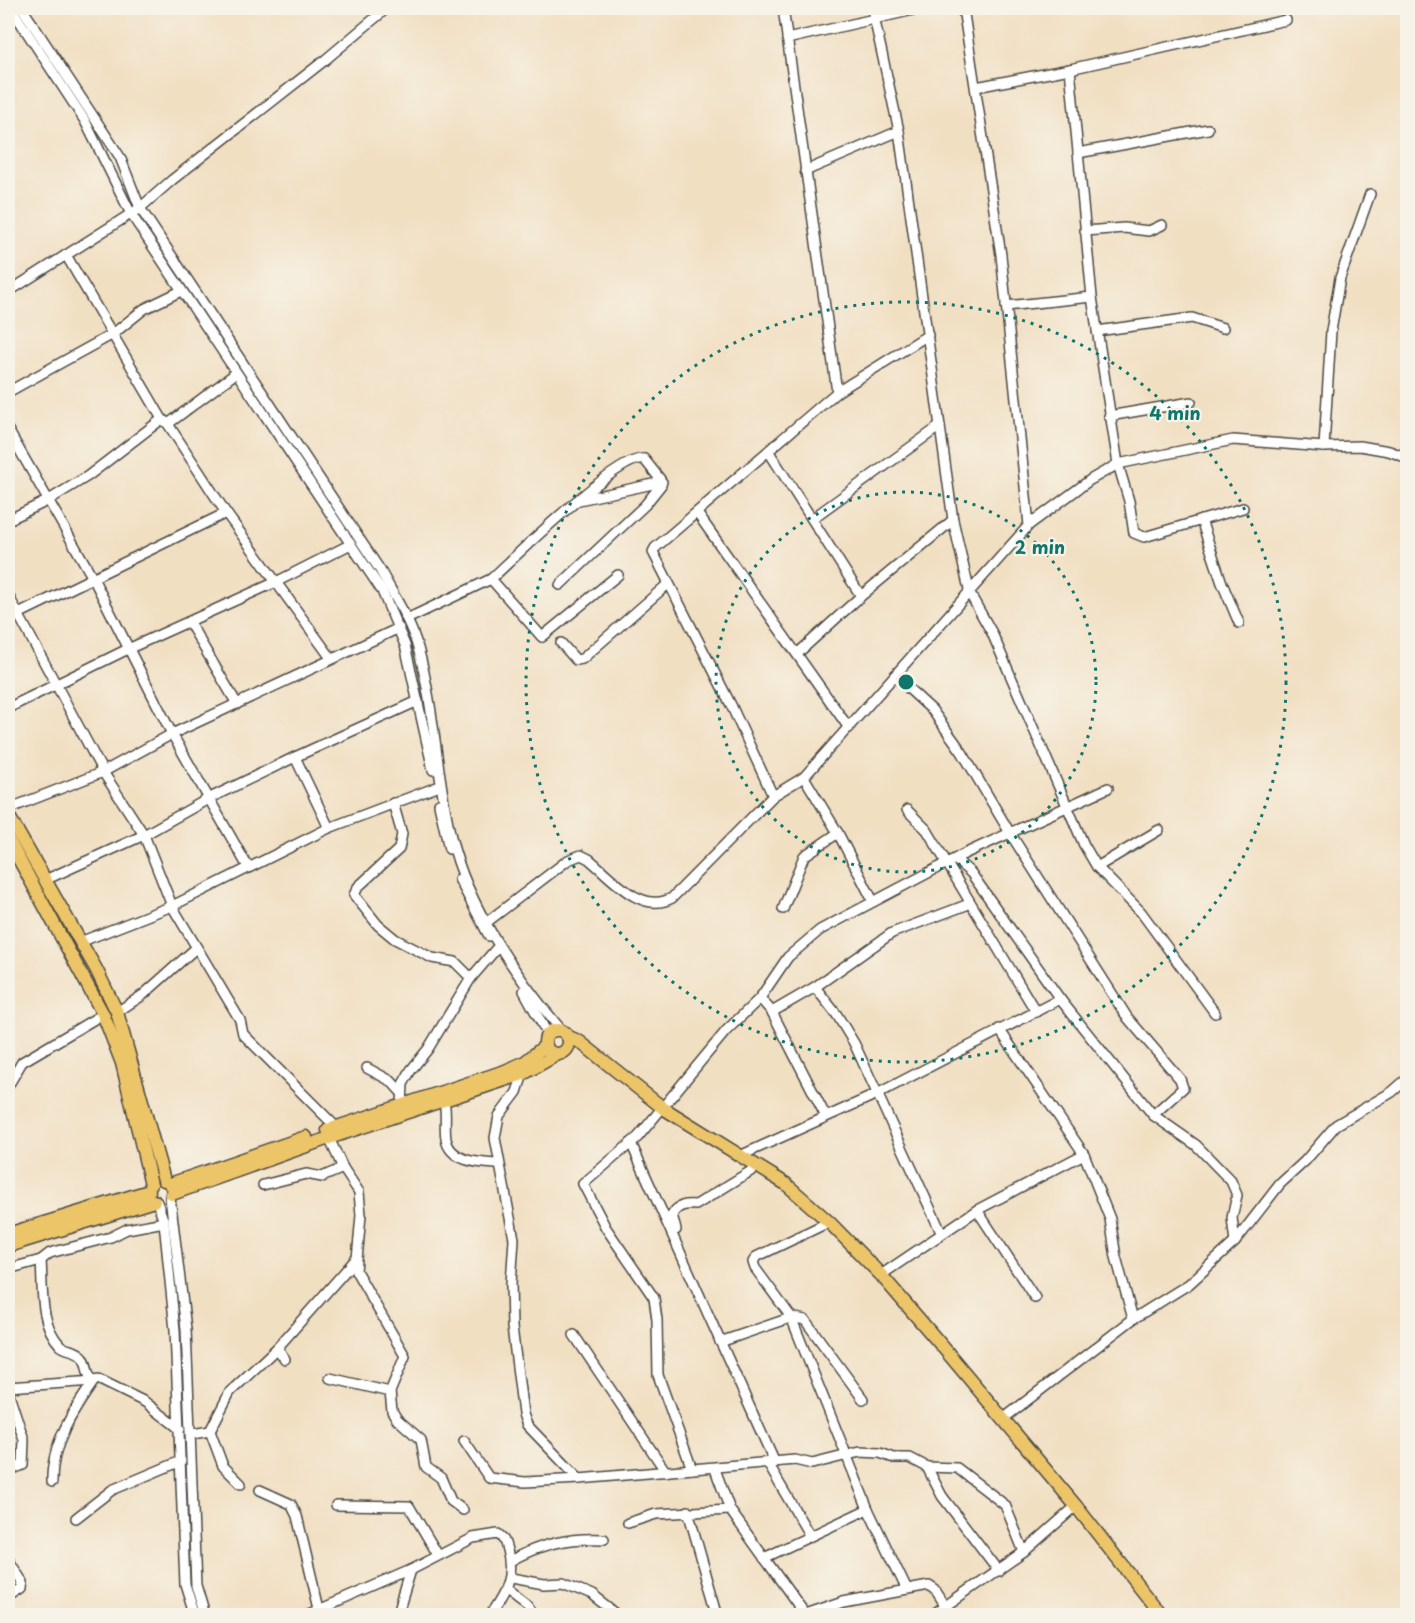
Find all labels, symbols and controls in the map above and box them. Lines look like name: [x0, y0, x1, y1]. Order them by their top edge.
text: 4 min: [1149, 399, 1201, 426]
text: 2 min: [1015, 533, 1065, 560]
centre of rings: [896, 672, 916, 692]

